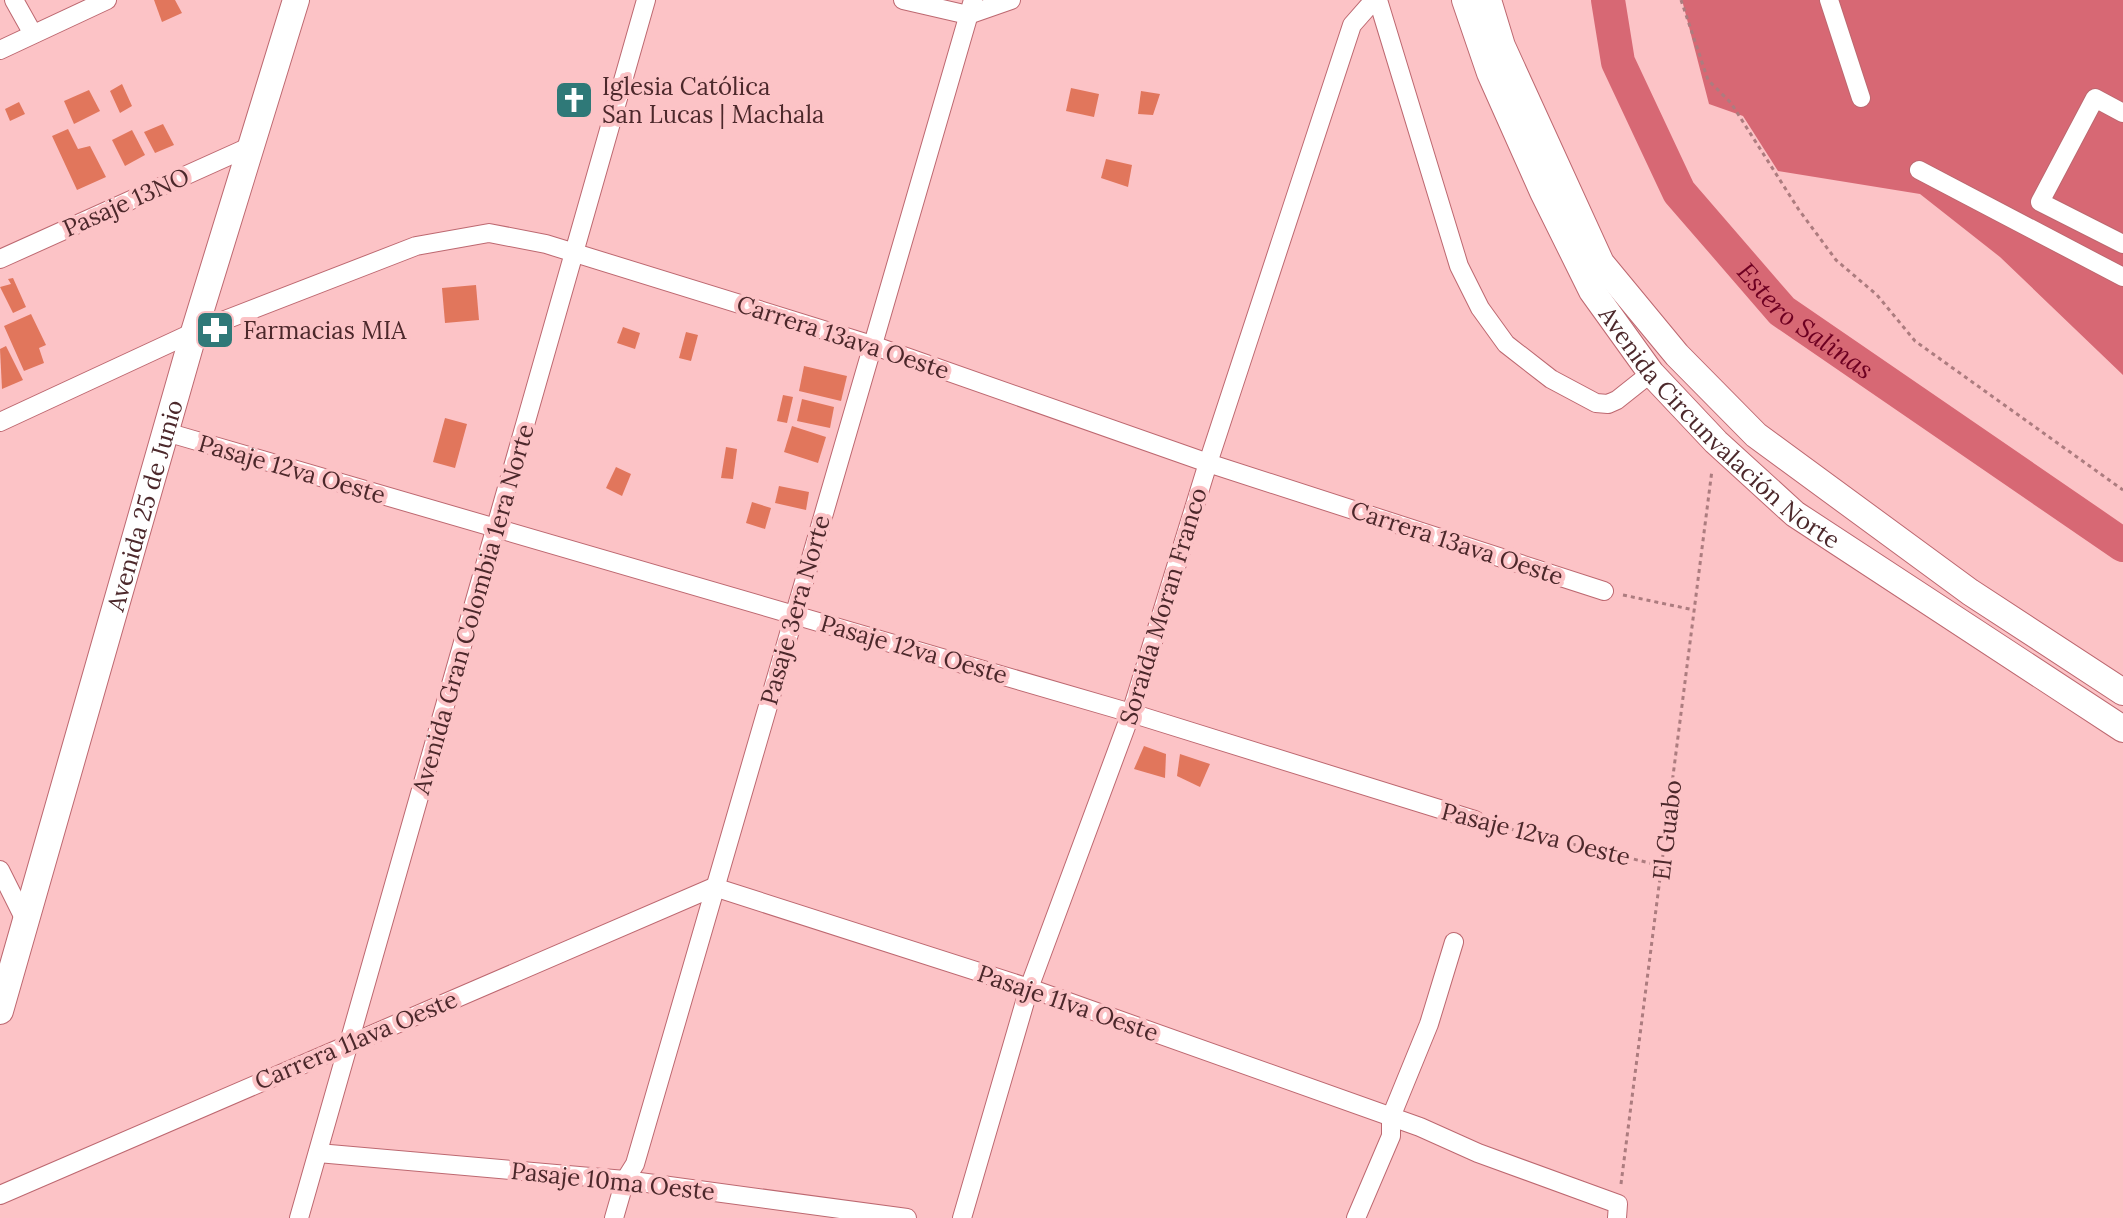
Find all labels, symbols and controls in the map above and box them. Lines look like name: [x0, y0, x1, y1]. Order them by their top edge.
place label: Iglesia Católica San Lucas | Machala: [602, 71, 824, 130]
church icon: Iglesia Católica San Lucas | Machala: [553, 79, 595, 121]
street label: Pasaje 13NO: [58, 160, 194, 244]
water label: Estero Salinas: [1731, 255, 1880, 386]
street label: Carrera 13ava Oeste: [733, 288, 953, 386]
street label: Avenida Circunvalación Norte: [1592, 299, 1846, 555]
pharmacy icon: Farmacias MIA: [194, 309, 236, 351]
place label: Farmacias MIA: [243, 315, 407, 346]
street label: Avenida 25 de Junio: [99, 396, 189, 616]
street label: Avenida Gran Colombia 1era Norte: [405, 420, 541, 799]
street label: Pasaje 12va Oeste: [195, 427, 389, 511]
street label: Soraida Moran Franco: [1112, 484, 1214, 728]
street label: Carrera 13ava Oeste: [1347, 494, 1567, 592]
street label: Pasaje 3era Norte: [753, 511, 837, 709]
street label: Pasaje 12va Oeste: [817, 607, 1011, 691]
street label: El Guabo: [1645, 778, 1689, 882]
street label: Pasaje 12va Oeste: [1438, 796, 1634, 872]
street label: Pasaje 11va Oeste: [973, 958, 1163, 1048]
street label: Carrera 11ava Oeste: [250, 983, 462, 1097]
street label: Pasaje 10ma Oeste: [509, 1155, 717, 1207]

